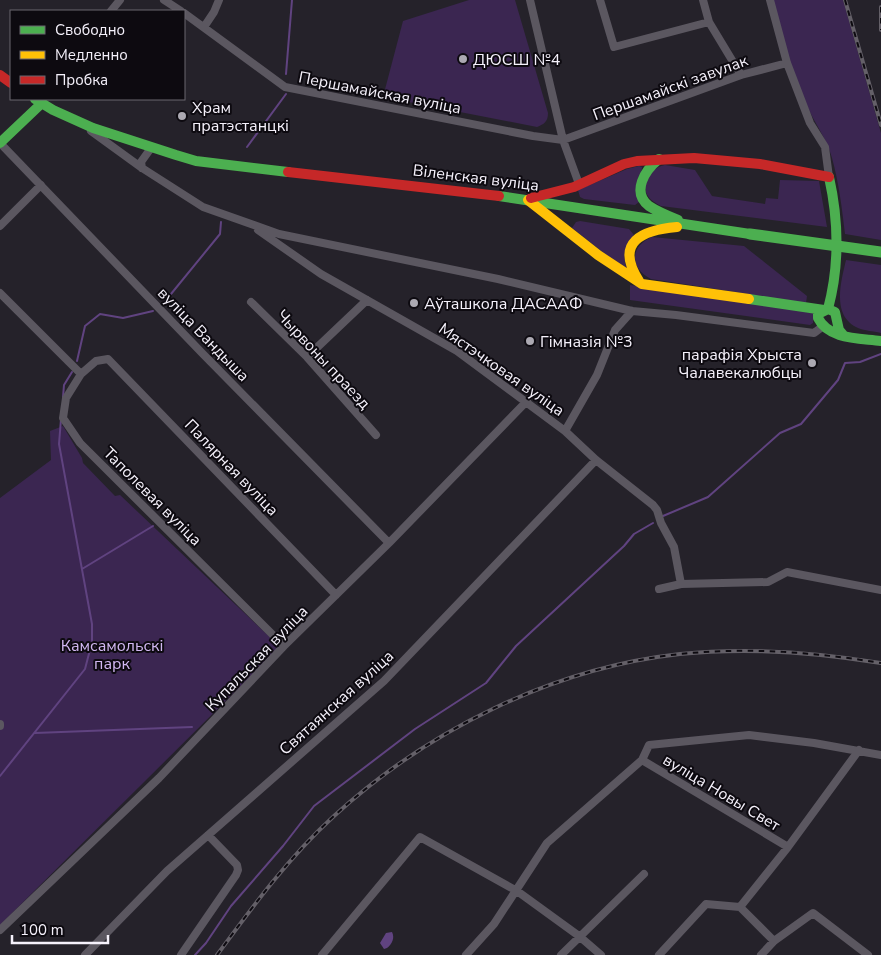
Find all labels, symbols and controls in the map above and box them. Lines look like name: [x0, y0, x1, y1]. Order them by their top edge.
legend: [10, 10, 185, 100]
text: Свободно: [55, 20, 125, 40]
text: Медленно: [55, 45, 128, 65]
place label: ДЮСШ №4: [473, 49, 561, 71]
street label: Першамайскі завулак: [590, 49, 752, 126]
marker: ДЮСШ №4: [457, 53, 469, 65]
street label: Першамайская вуліца: [297, 66, 463, 120]
text: Пробка: [55, 70, 108, 90]
place label: Храм пратэстанцкі: [192, 97, 289, 137]
marker: Храм пратэстанцкі: [176, 110, 188, 122]
street label: Віленская вуліца: [411, 159, 540, 197]
street label: вуліца Вандыша: [152, 283, 254, 387]
place label: Аўташкола ДАСААФ: [424, 293, 583, 315]
marker: Аўташкола ДАСААФ: [408, 297, 420, 309]
street label: Чырвоны праезд: [271, 305, 376, 415]
street label: Мястэчковая вуліца: [434, 318, 569, 422]
place label: Гімназія №3: [540, 331, 633, 353]
marker: Гімназія №3: [524, 335, 536, 347]
place label: парафія Хрыста Чалавекалюбцы: [678, 344, 802, 384]
marker: парафія Хрыста Чалавекалюбцы: [806, 357, 818, 369]
street label: Палярная вуліца: [179, 414, 283, 521]
street label: Таполевая вуліца: [98, 443, 206, 551]
street label: Купальская вуліца: [200, 601, 313, 716]
park label: Камсамольскі парк: [61, 635, 163, 675]
street label: Святаянская вуліца: [275, 645, 399, 760]
street label: вуліца Новы Свет: [659, 749, 785, 837]
scale bar: [12, 912, 109, 944]
text: 100 m: [20, 920, 64, 940]

